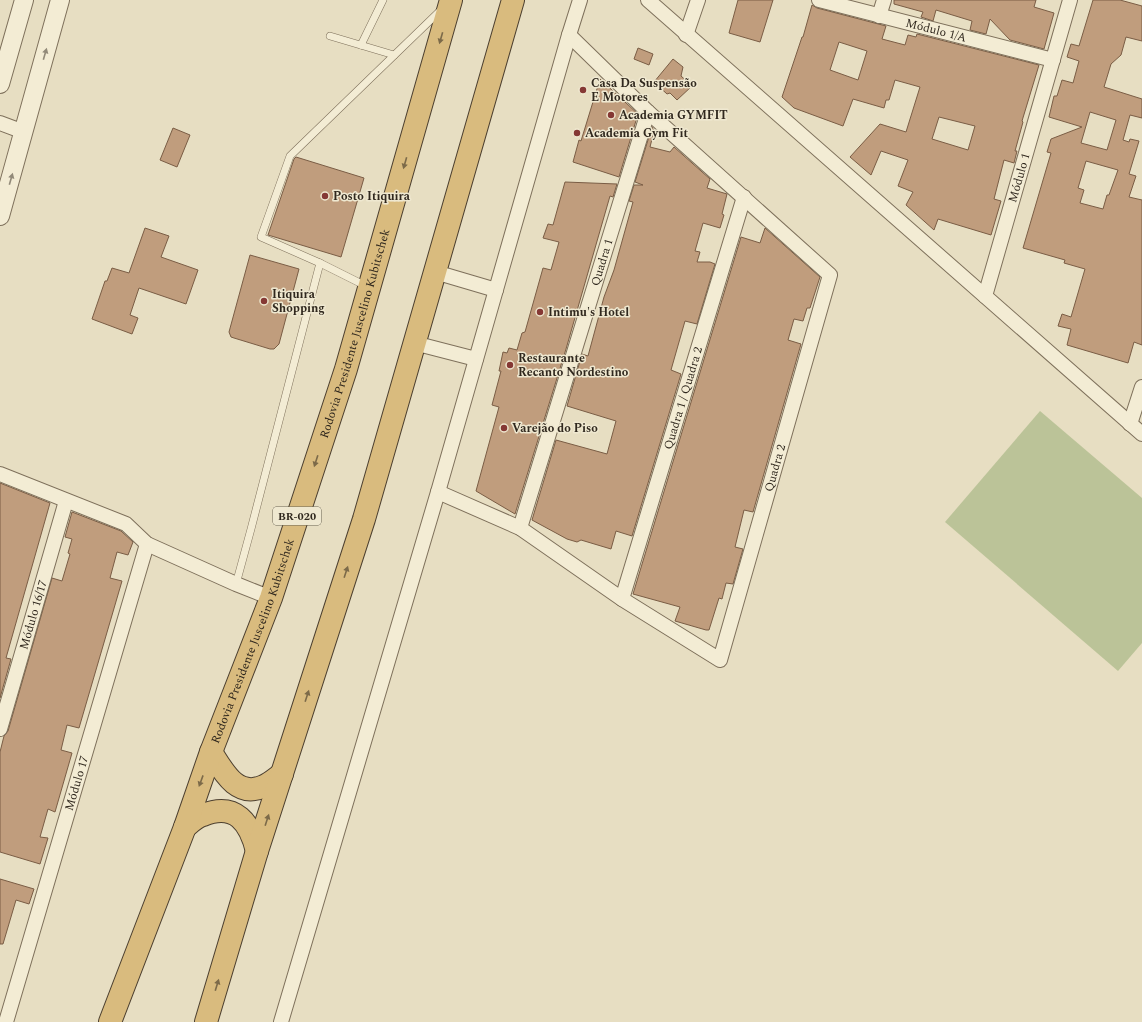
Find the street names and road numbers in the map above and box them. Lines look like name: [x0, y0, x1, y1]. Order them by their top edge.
street label: Módulo 1/A: [904, 13, 969, 47]
street label: Módulo 1: [1003, 151, 1035, 205]
street label: Rodovia Presidente Juscelino Kubitschek: [314, 226, 395, 441]
street label: Quadra 1: [585, 236, 618, 288]
street label: Quadra 1 / Quadra 2: [658, 344, 708, 452]
street label: Quadra 2: [759, 442, 791, 494]
road number: BR-020: [273, 507, 321, 525]
street label: Rodovia Presidente Juscelino Kubitschek: [206, 536, 300, 746]
street label: Módulo 16/17: [14, 578, 52, 652]
street label: Módulo 17: [59, 753, 94, 813]

